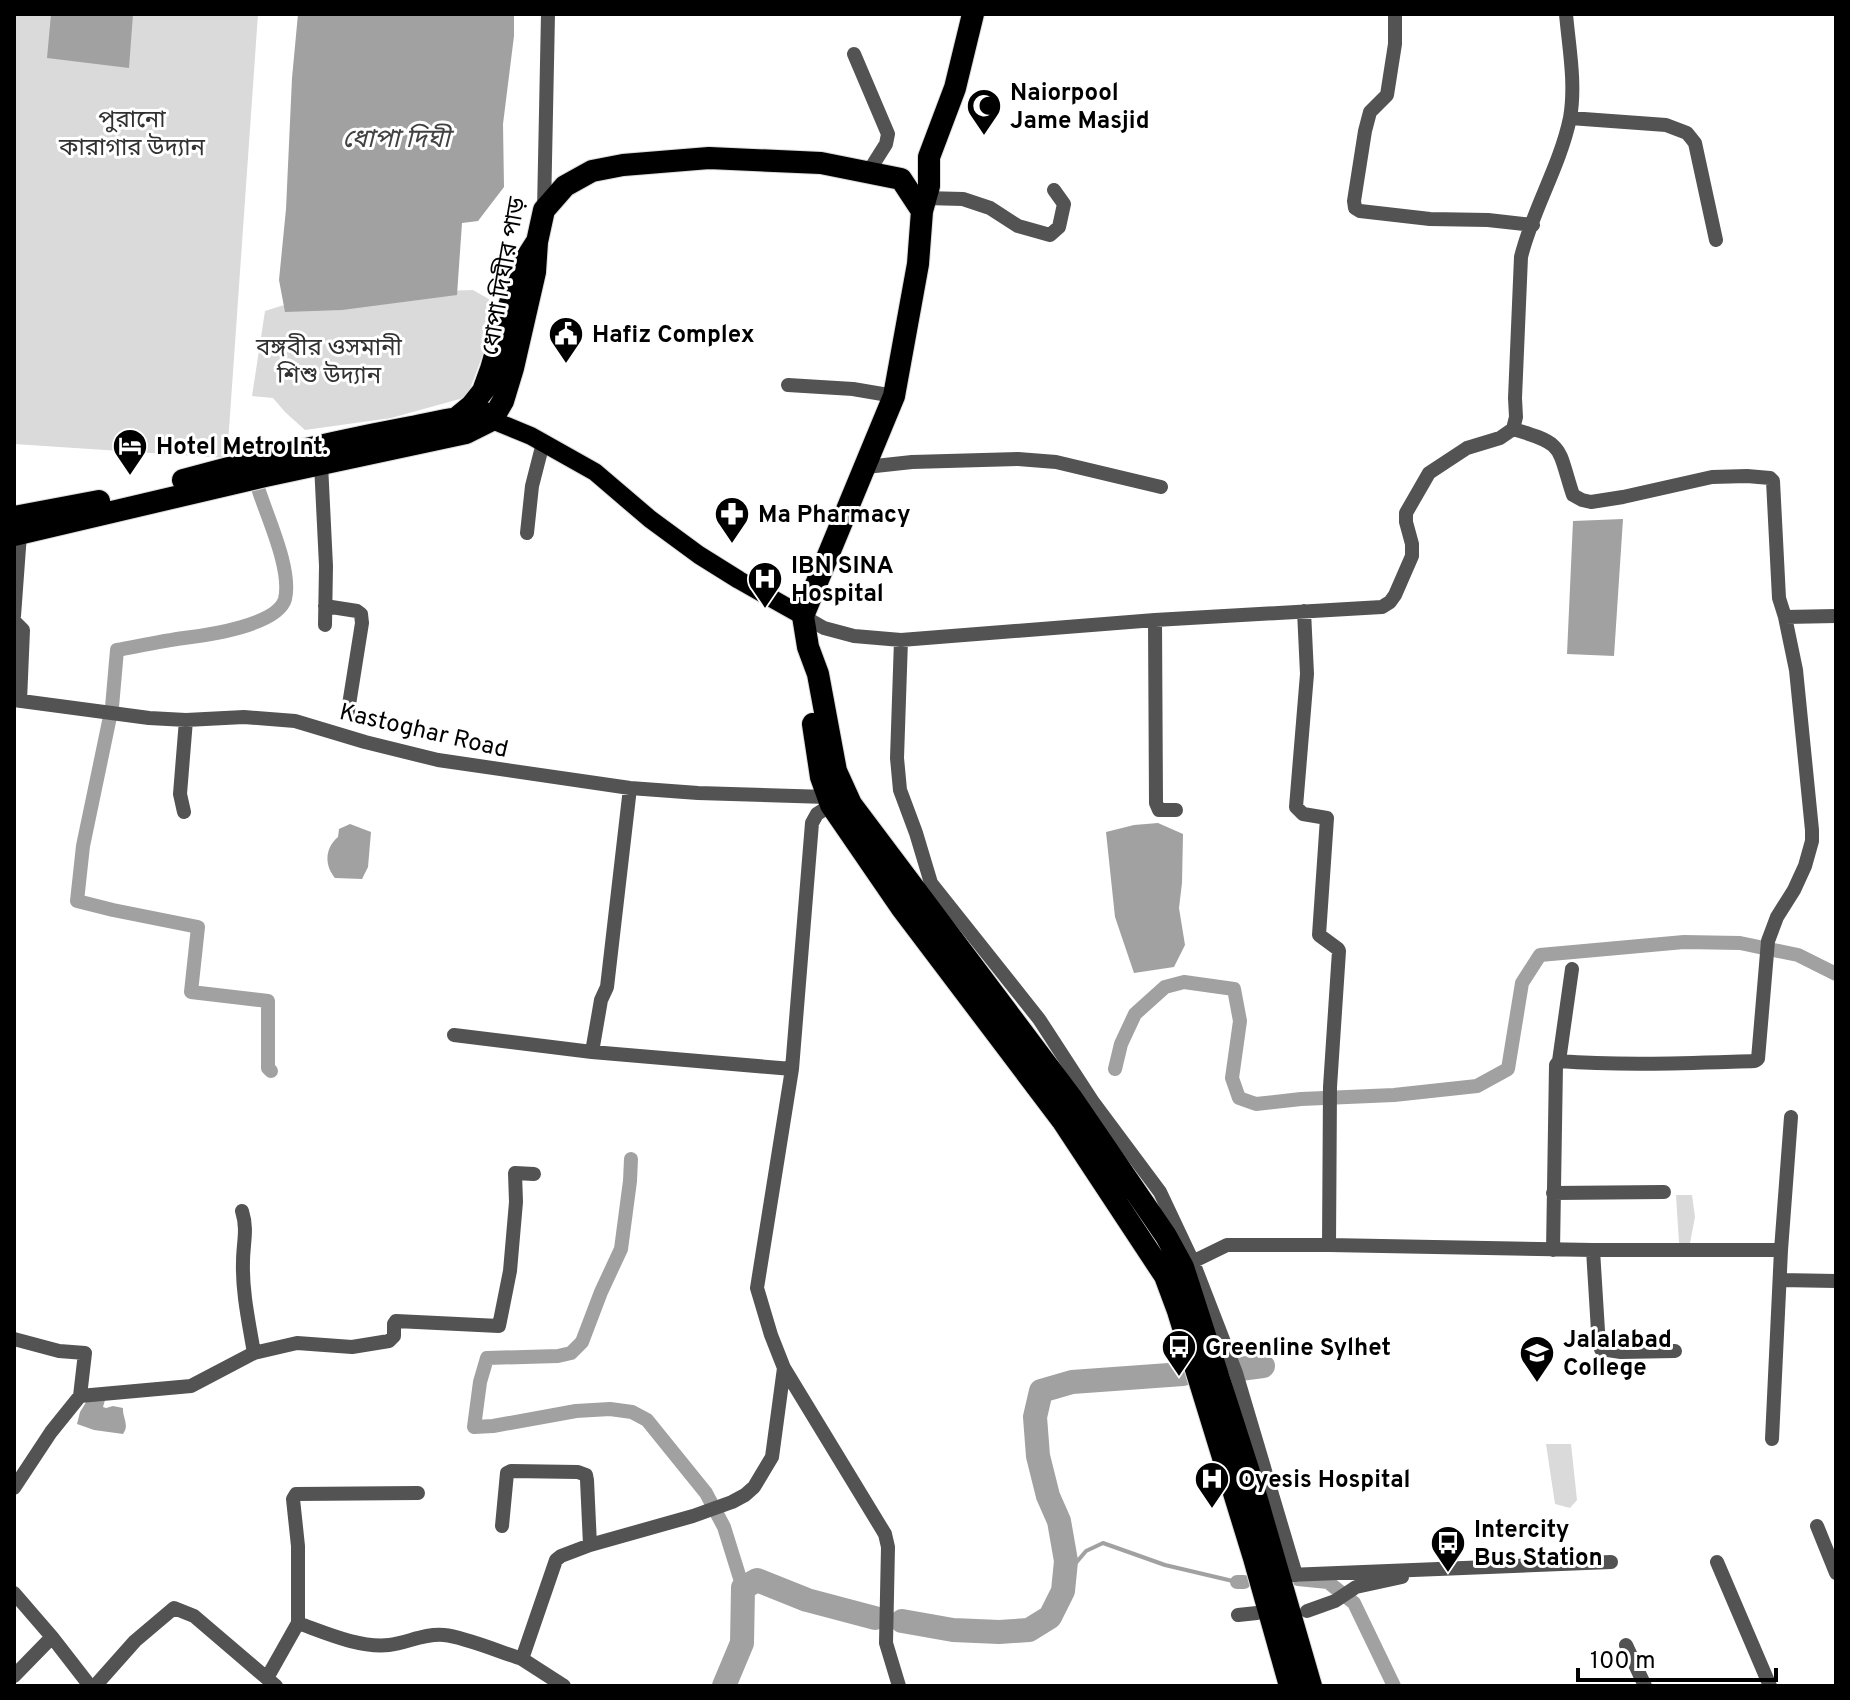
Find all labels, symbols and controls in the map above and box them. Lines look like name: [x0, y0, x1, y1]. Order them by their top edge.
place label: Naiorpool Jame Masjid: [1010, 79, 1149, 137]
mosque icon: Naiorpool Jame Masjid: [965, 87, 1003, 137]
park label: পুরানো কারাগার উদ্যান: [58, 106, 206, 164]
water label: ধোপা দিঘী: [342, 123, 455, 157]
street label: ধোপা দিঘীর পাড়: [475, 194, 534, 358]
public building icon: Hafiz Complex: [547, 315, 585, 365]
place label: Hafiz Complex: [592, 321, 755, 351]
park label: বঙ্গবীর ওসমানী শিশু উদ্যান: [255, 333, 403, 392]
hotel icon: Hotel Metro Int.: [111, 427, 149, 477]
place label: Hotel Metro Int.: [156, 433, 328, 463]
pharmacy icon: Ma Pharmacy: [713, 495, 751, 545]
place label: Ma Pharmacy: [758, 501, 911, 531]
place label: IBN SINA Hospital: [791, 552, 894, 610]
hospital icon: IBN SINA Hospital: [746, 560, 784, 610]
street label: Kastoghar Road: [336, 698, 511, 766]
place label: Jalalabad College: [1563, 1326, 1672, 1384]
bus stop icon: Greenline Sylhet: [1160, 1328, 1198, 1378]
place label: Greenline Sylhet: [1205, 1334, 1391, 1364]
school or university icon: Jalalabad College: [1518, 1334, 1556, 1384]
hospital icon: Oyesis Hospital: [1193, 1460, 1231, 1510]
place label: Oyesis Hospital: [1238, 1466, 1411, 1496]
place label: Intercity Bus Station: [1474, 1516, 1603, 1574]
bus stop icon: Intercity Bus Station: [1429, 1524, 1467, 1574]
scale bar: [1578, 1632, 1776, 1682]
text: 100 m: [1590, 1647, 1656, 1677]

